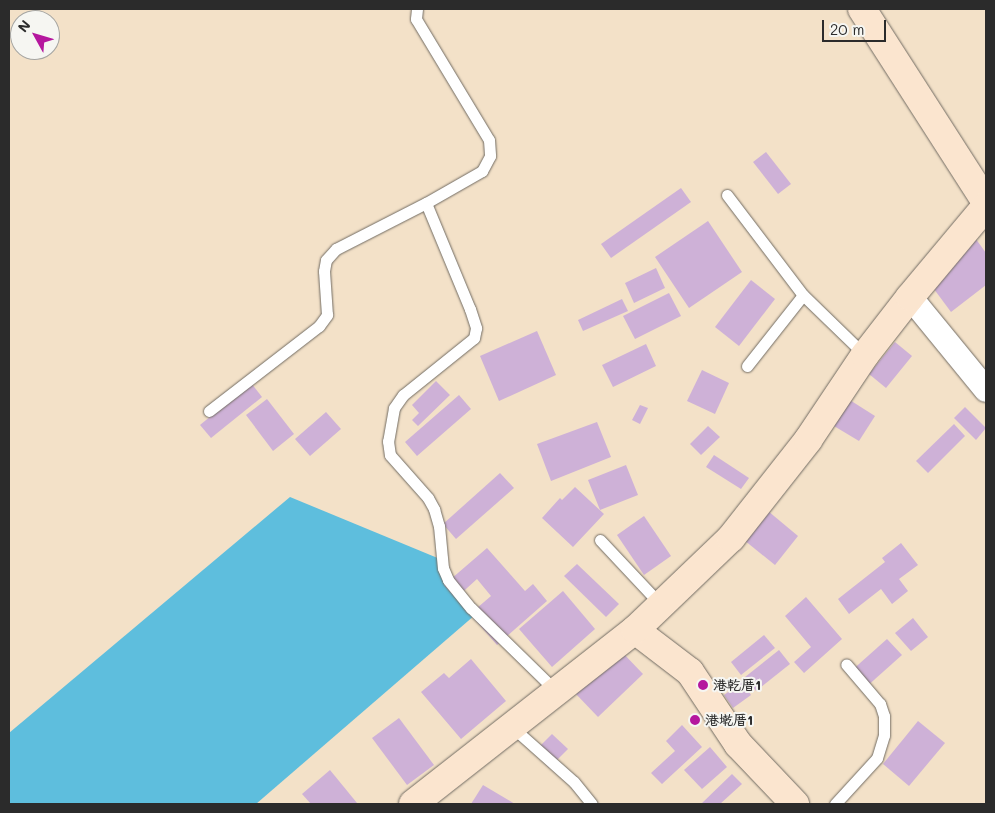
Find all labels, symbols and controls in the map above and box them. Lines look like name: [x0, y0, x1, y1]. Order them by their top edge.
north arrow: [10, 10, 60, 60]
scale bar: [825, 10, 889, 42]
text: N: [13, 16, 34, 36]
text: 20 m: [830, 19, 864, 39]
place label: 港乾厝1: [713, 677, 761, 693]
marker: 港乾厝1: [697, 679, 709, 691]
place label: 港墘厝1: [705, 712, 753, 728]
marker: 港墘厝1: [689, 714, 701, 726]

